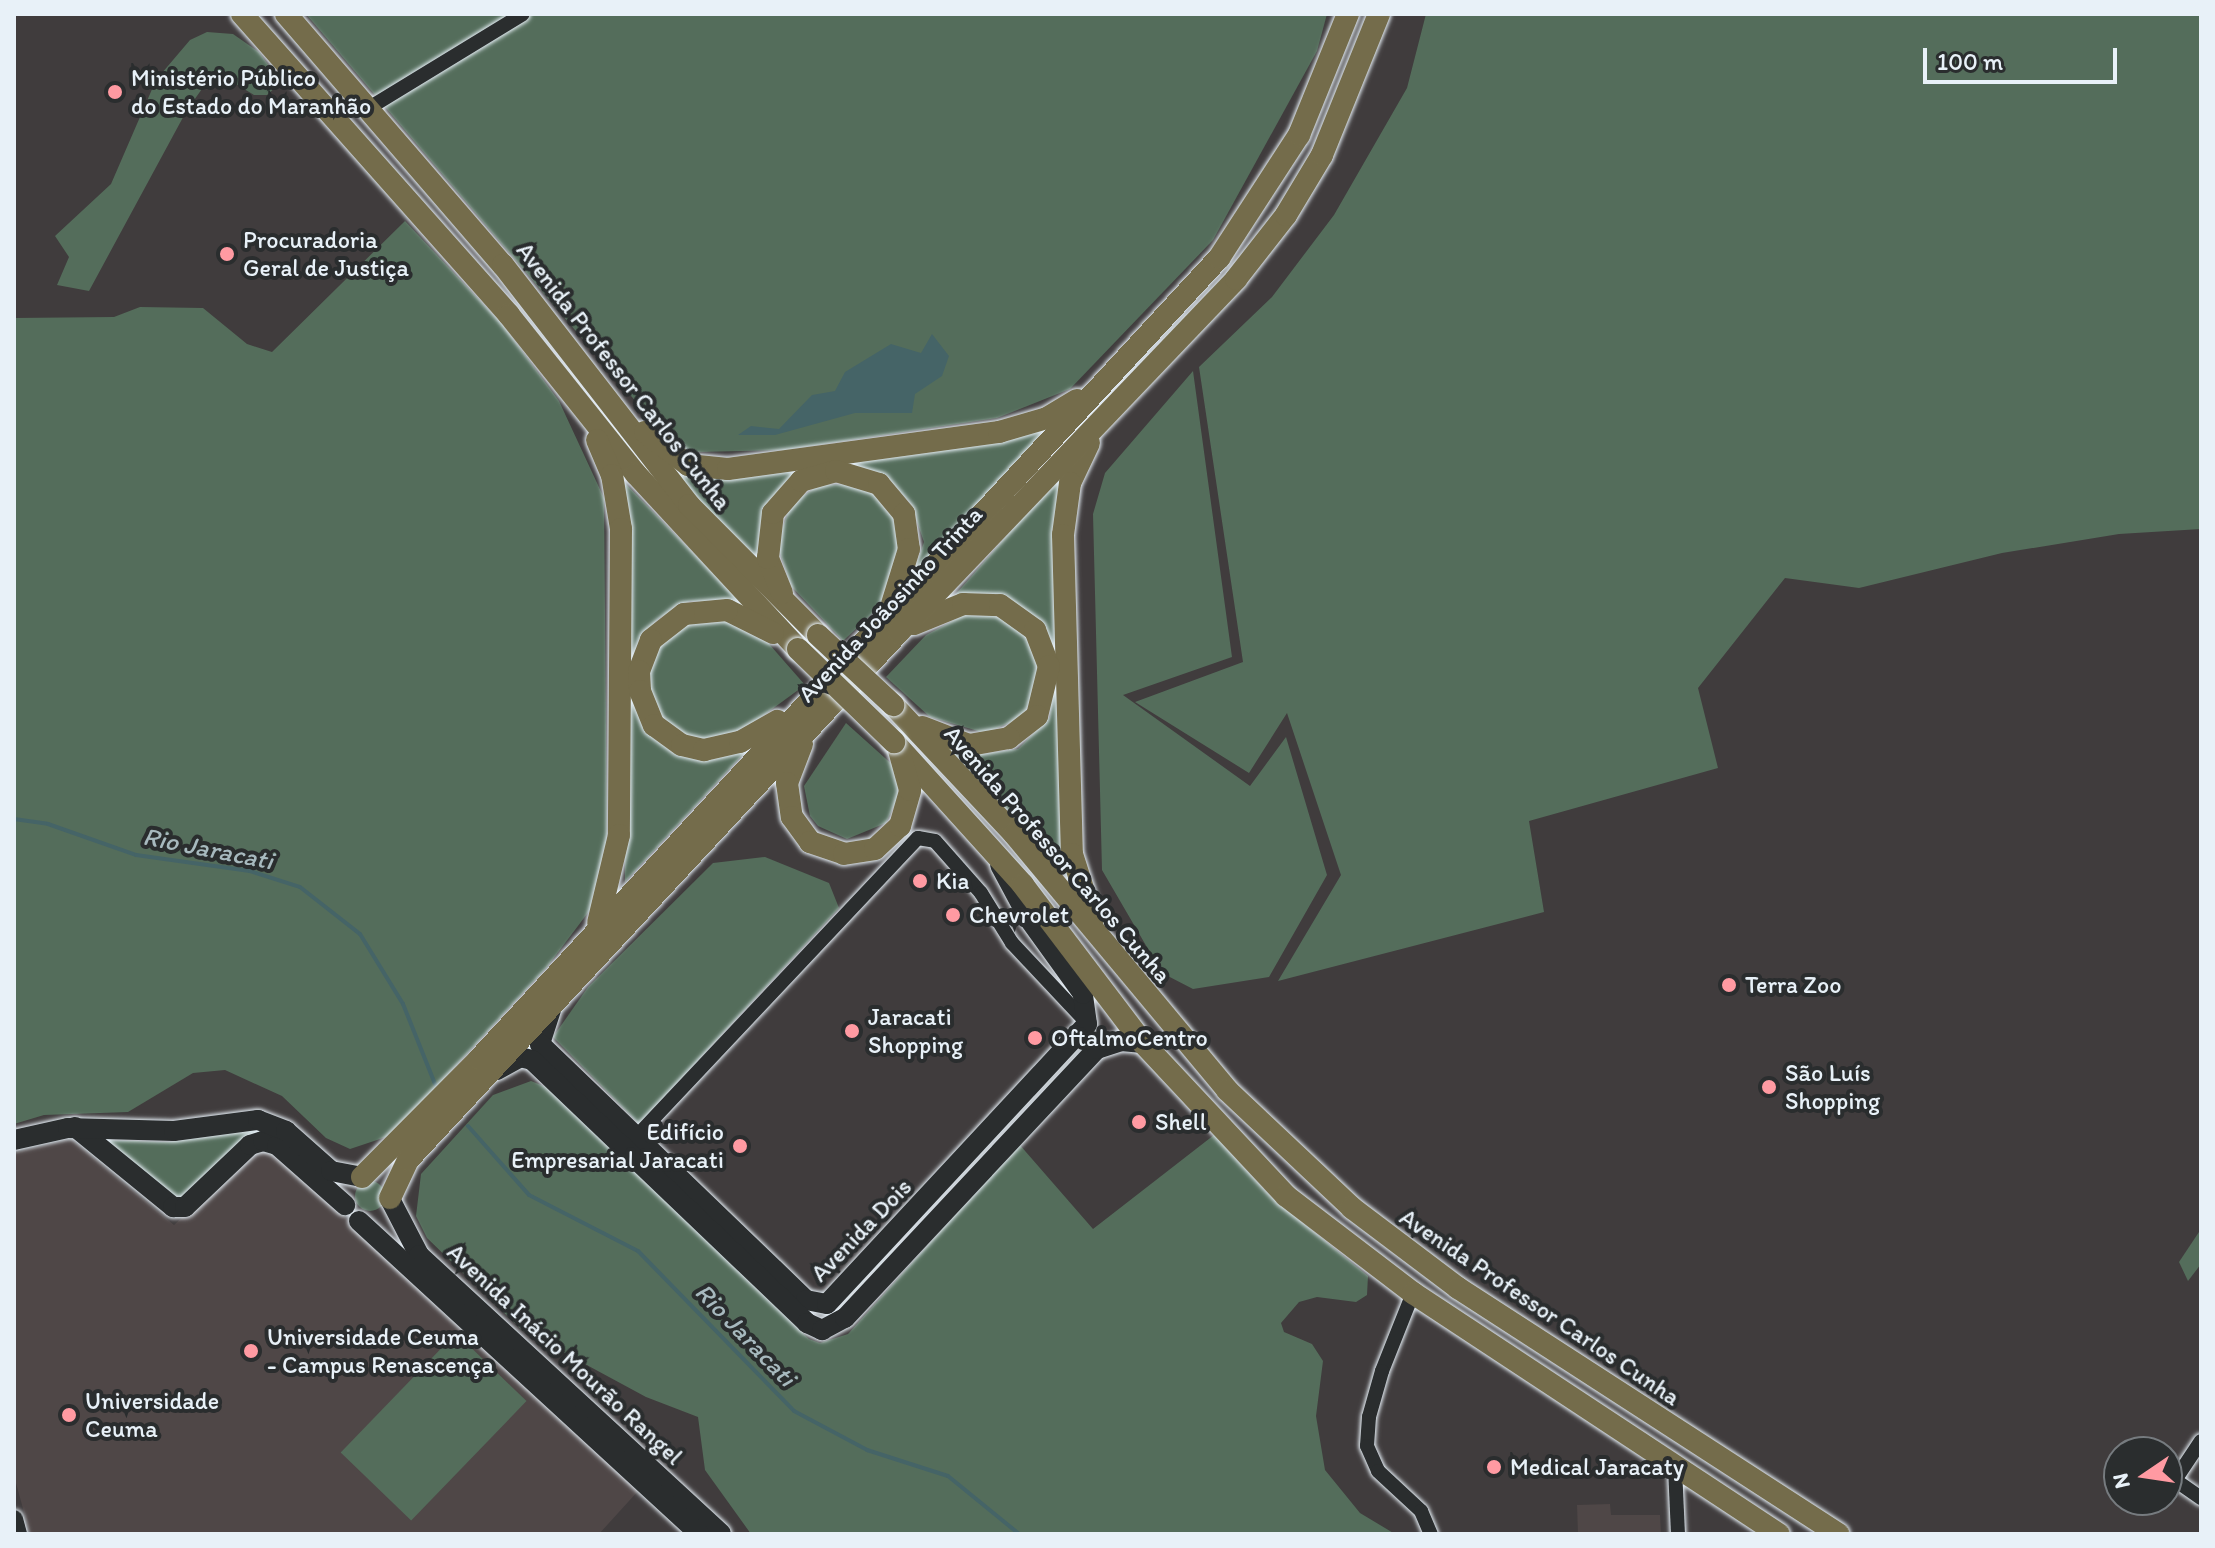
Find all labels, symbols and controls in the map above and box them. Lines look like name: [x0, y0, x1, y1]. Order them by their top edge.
scale bar: [1927, 32, 2121, 82]
text: 100 m: [1937, 47, 2003, 76]
place label: Ministério Público do Estado do Maranhão: [131, 64, 372, 120]
marker: Ministério Público do Estado do Maranhão: [106, 83, 124, 101]
place label: Procuradoria Geral de Justiça: [243, 226, 409, 282]
street label: Avenida Professor Carlos Cunha: [511, 237, 737, 515]
marker: Procuradoria Geral de Justiça: [218, 245, 236, 263]
street label: Avenida Joãosinho Trinta: [792, 500, 988, 708]
street label: Avenida Professor Carlos Cunha: [939, 720, 1177, 988]
water label: Rio Jaracati: [140, 821, 276, 877]
place label: Kia: [936, 867, 969, 895]
marker: Kia: [911, 872, 929, 890]
place label: Chevrolet: [969, 901, 1069, 929]
marker: Chevrolet: [944, 906, 962, 924]
place label: Terra Zoo: [1745, 971, 1841, 999]
marker: Terra Zoo: [1720, 976, 1738, 994]
place label: Jaracati Shopping: [868, 1003, 963, 1059]
marker: Jaracati Shopping: [843, 1022, 861, 1040]
place label: OftalmoCentro: [1051, 1024, 1208, 1052]
marker: OftalmoCentro: [1026, 1029, 1044, 1047]
place label: São Luís Shopping: [1785, 1059, 1880, 1115]
marker: São Luís Shopping: [1760, 1078, 1778, 1096]
place label: Shell: [1155, 1108, 1206, 1136]
marker: Shell: [1130, 1113, 1148, 1131]
place label: Edifício Empresarial Jaracati: [512, 1118, 724, 1174]
marker: Edifício Empresarial Jaracati: [731, 1137, 749, 1155]
street label: Avenida Dois: [805, 1172, 917, 1288]
street label: Avenida Professor Carlos Cunha: [1395, 1203, 1685, 1411]
street label: Avenida Inácio Mourão Rangel: [441, 1237, 689, 1471]
water label: Rio Jaracati: [688, 1277, 802, 1393]
place label: Universidade Ceuma - Campus Renascença: [267, 1323, 493, 1379]
marker: Universidade Ceuma - Campus Renascença: [242, 1342, 260, 1360]
place label: Universidade Ceuma: [85, 1387, 219, 1443]
marker: Universidade Ceuma: [60, 1406, 78, 1424]
north arrow: [2103, 1436, 2183, 1516]
place label: Medical Jaracaty: [1510, 1453, 1684, 1481]
marker: Medical Jaracaty: [1485, 1458, 1503, 1476]
text: N: [2106, 1471, 2136, 1491]

